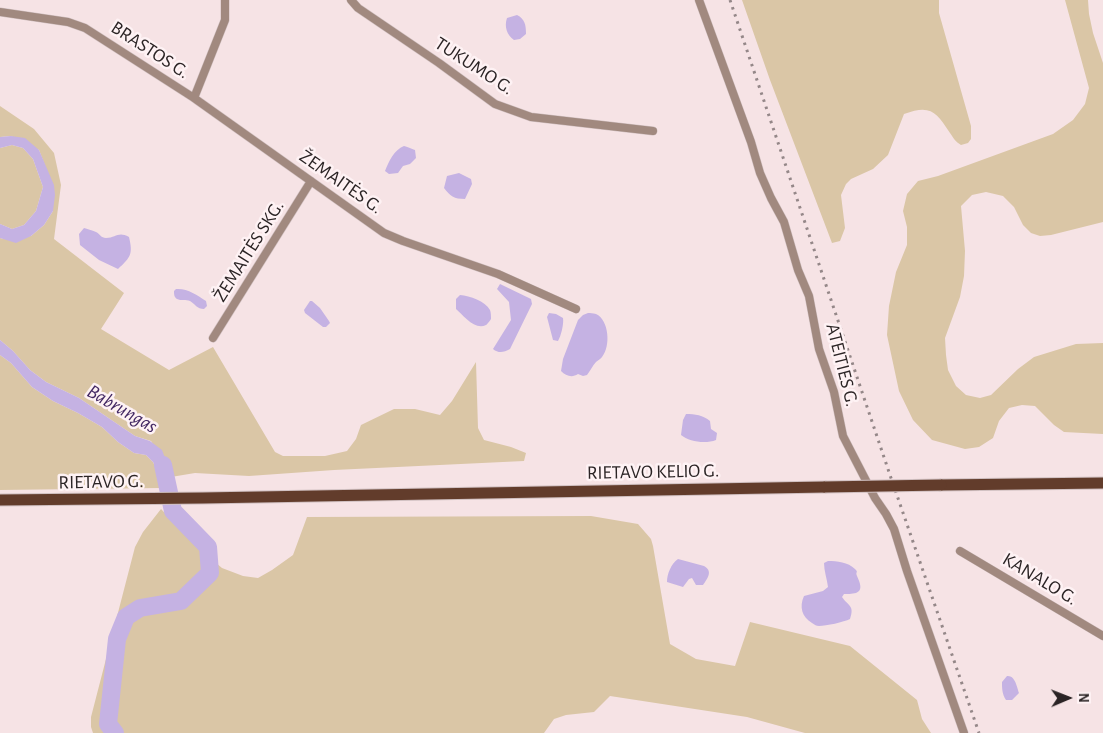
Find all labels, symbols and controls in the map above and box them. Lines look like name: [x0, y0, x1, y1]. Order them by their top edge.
street label: BRASTOS G.: [107, 16, 193, 84]
street label: TUKUMO G.: [430, 32, 518, 100]
street label: ŽEMAITĖS G.: [295, 145, 387, 219]
street label: ŽEMAITĖS SKG.: [209, 196, 289, 306]
street label: ATEITIES G.: [821, 321, 863, 409]
water label: Babrungas: [83, 379, 161, 439]
street label: RIETAVO KELIO G.: [587, 459, 719, 485]
street label: RIETAVO G.: [58, 470, 144, 494]
street label: KANALO G.: [998, 548, 1082, 610]
north arrow: [1043, 673, 1093, 723]
text: N: [1076, 693, 1090, 703]

